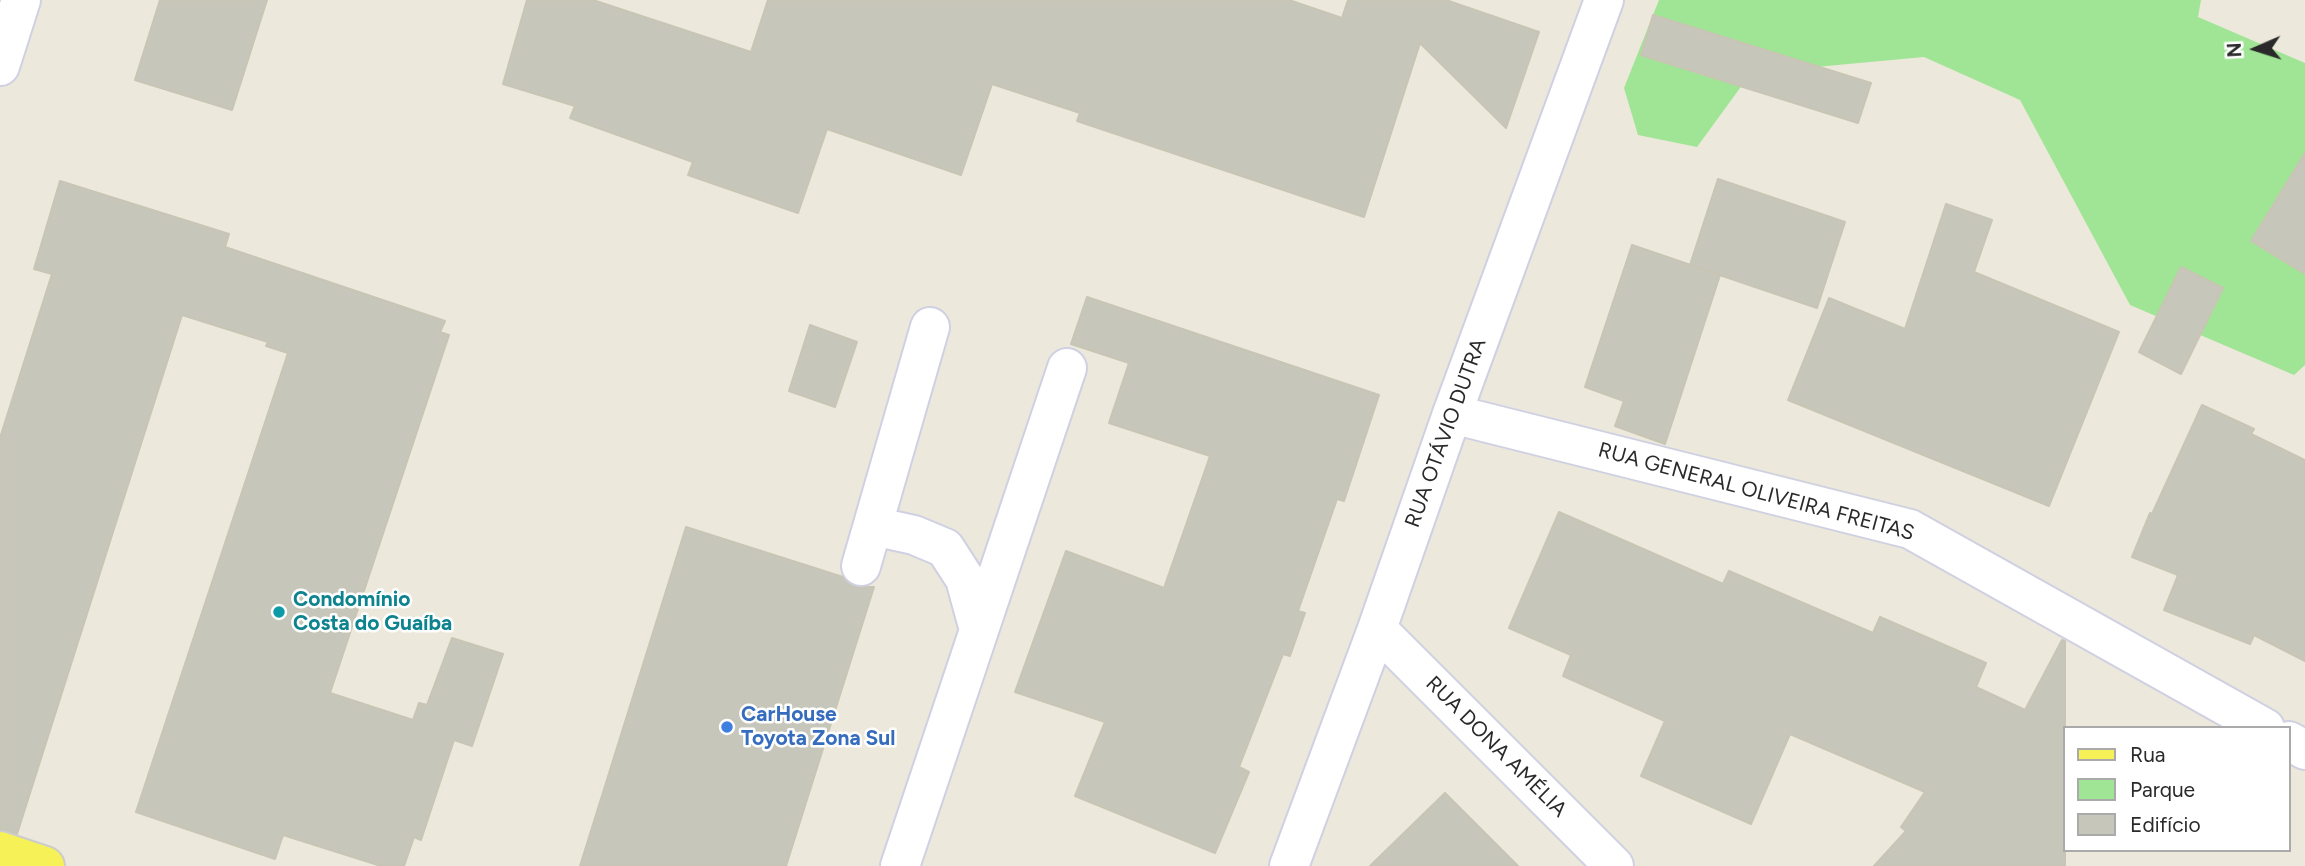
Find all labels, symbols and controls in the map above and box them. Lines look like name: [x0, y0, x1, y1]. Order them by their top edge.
north arrow: [2221, 14, 2291, 84]
text: N: [2223, 42, 2246, 58]
street label: RUA OTÁVIO DUTRA: [1400, 335, 1492, 531]
street label: RUA GENERAL OLIVEIRA FREITAS: [1595, 438, 1917, 546]
place label: Condomínio Costa do Guaíba: [293, 587, 452, 637]
marker: Condomínio Costa do Guaíba: [271, 604, 287, 620]
street label: RUA DONA AMÉLIA: [1420, 671, 1572, 823]
place label: CarHouse Toyota Zona Sul: [741, 702, 895, 752]
marker: CarHouse Toyota Zona Sul: [719, 719, 735, 735]
legend: [2064, 726, 2291, 852]
text: Rua: [2130, 742, 2166, 767]
text: Parque: [2130, 777, 2195, 802]
text: Edifício: [2130, 812, 2201, 837]

